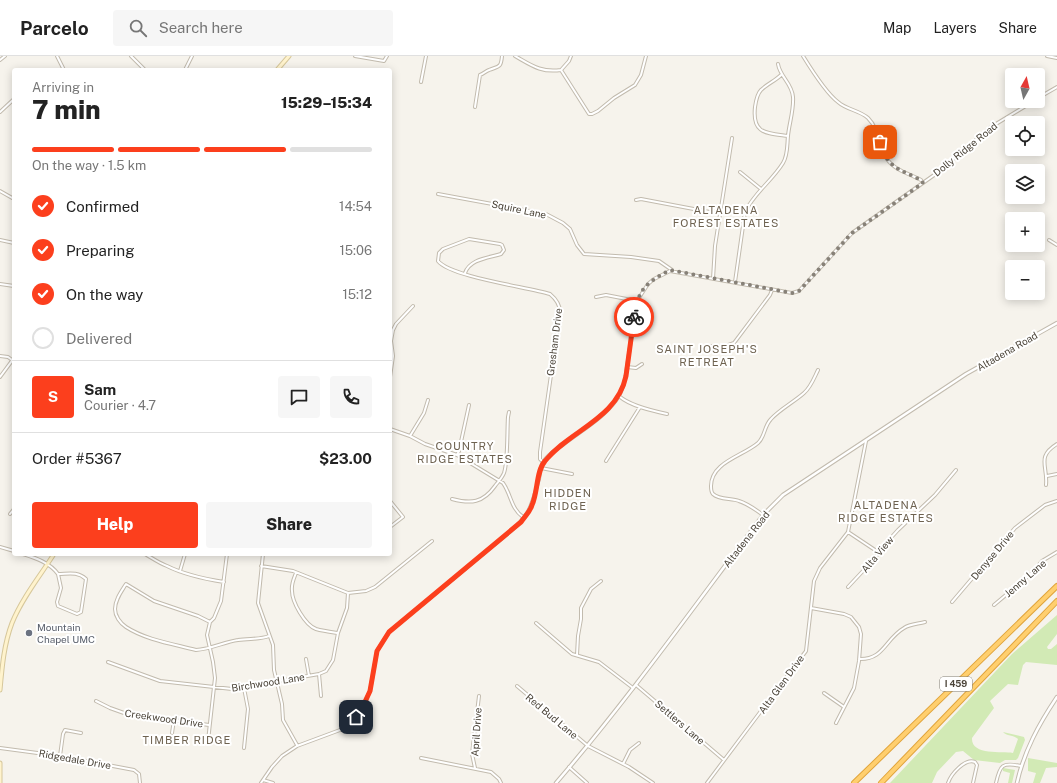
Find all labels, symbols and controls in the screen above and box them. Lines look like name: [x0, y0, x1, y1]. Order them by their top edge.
search box: [113, 10, 393, 46]
text: Parcelo: [20, 17, 89, 39]
icon: search: [127, 17, 149, 39]
text: Search here: [159, 19, 243, 36]
text: Map: [883, 20, 911, 36]
text: Layers: [933, 20, 977, 36]
text: Share: [999, 20, 1037, 36]
north arrow: [1005, 68, 1045, 108]
map controls: [1005, 68, 1045, 300]
text: Arriving in: [32, 80, 94, 95]
text: 7 min: [32, 94, 101, 125]
text: 15:29–15:34: [281, 94, 372, 111]
button: locate: [1005, 116, 1045, 156]
street label: Dolly Ridge Road: [931, 119, 999, 179]
pin: [863, 125, 897, 159]
icon: bag: [869, 131, 891, 153]
text: On the way · 1.5 km: [32, 158, 146, 173]
button: layers: [1005, 164, 1045, 204]
icon: check: [32, 195, 54, 217]
street label: Squire Lane: [491, 197, 548, 221]
text: Confirmed: [66, 198, 139, 215]
text: 14:54: [339, 199, 372, 214]
district label: ALTADENA FOREST ESTATES: [673, 204, 779, 229]
button: +: [1005, 212, 1045, 252]
icon: check: [32, 239, 54, 261]
text: Preparing: [66, 242, 135, 259]
text: 15:06: [339, 243, 372, 258]
button: −: [1005, 260, 1045, 300]
icon: check: [32, 283, 54, 305]
text: On the way: [66, 286, 143, 303]
text: 15:12: [342, 287, 372, 302]
courier: [614, 297, 654, 337]
icon: bike: [623, 306, 645, 328]
street label: Gresham Drive: [544, 307, 564, 377]
street label: Altadena Road: [974, 329, 1040, 373]
text: Delivered: [66, 330, 132, 347]
district label: SAINT JOSEPH'S RETREAT: [656, 343, 758, 368]
button: chat: [278, 376, 320, 418]
button: phone: [330, 376, 372, 418]
text: Sam: [84, 381, 116, 398]
text: S: [48, 388, 58, 405]
text: Courier · 4.7: [84, 398, 156, 413]
district label: COUNTRY RIDGE ESTATES: [417, 440, 513, 465]
text: Order #5367: [32, 450, 122, 467]
text: $23.00: [319, 450, 372, 467]
district label: HIDDEN RIDGE: [544, 487, 592, 512]
district label: ALTADENA RIDGE ESTATES: [838, 499, 934, 524]
button: Help: [32, 502, 198, 548]
button: Share: [206, 502, 372, 548]
street label: Altadena Road: [720, 508, 772, 570]
street label: Denyse Drive: [968, 528, 1016, 582]
street label: Alta View: [858, 533, 896, 575]
street label: Jenny Lane: [1002, 556, 1049, 599]
place label: Mountain Chapel UMC: [37, 621, 95, 645]
marker: Mountain Chapel UMC: [24, 628, 34, 638]
street label: Alta Glen Drive: [756, 652, 806, 716]
street label: Birchwood Lane: [231, 670, 306, 694]
road number: I 459: [940, 677, 972, 691]
street label: Red Bud Lane: [524, 691, 581, 741]
street label: Settlers Lane: [653, 697, 707, 747]
pin: [339, 700, 373, 734]
icon: home: [345, 706, 367, 728]
street label: Creekwood Drive: [124, 707, 204, 729]
street label: April Drive: [468, 707, 484, 757]
district label: TIMBER RIDGE: [143, 734, 231, 746]
street label: Ridgedale Drive: [38, 747, 112, 771]

